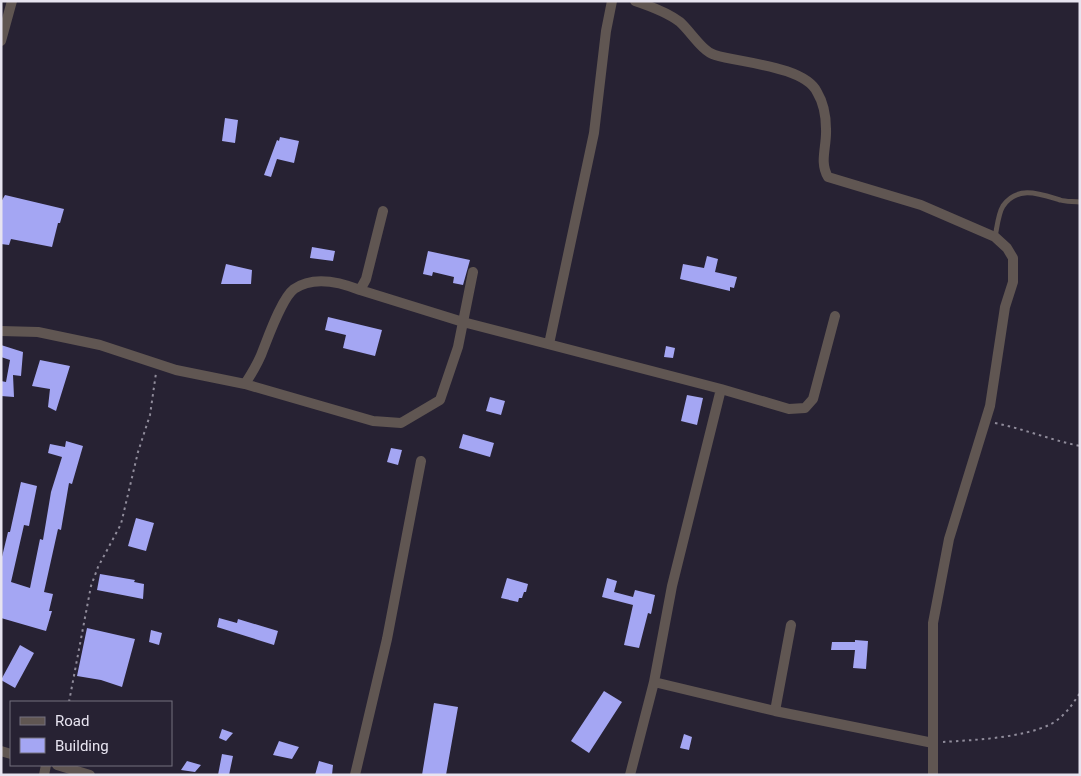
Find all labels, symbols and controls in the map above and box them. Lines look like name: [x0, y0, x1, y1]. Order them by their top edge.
legend: [10, 701, 172, 766]
text: Road: [55, 712, 89, 730]
text: Building: [55, 737, 109, 755]

